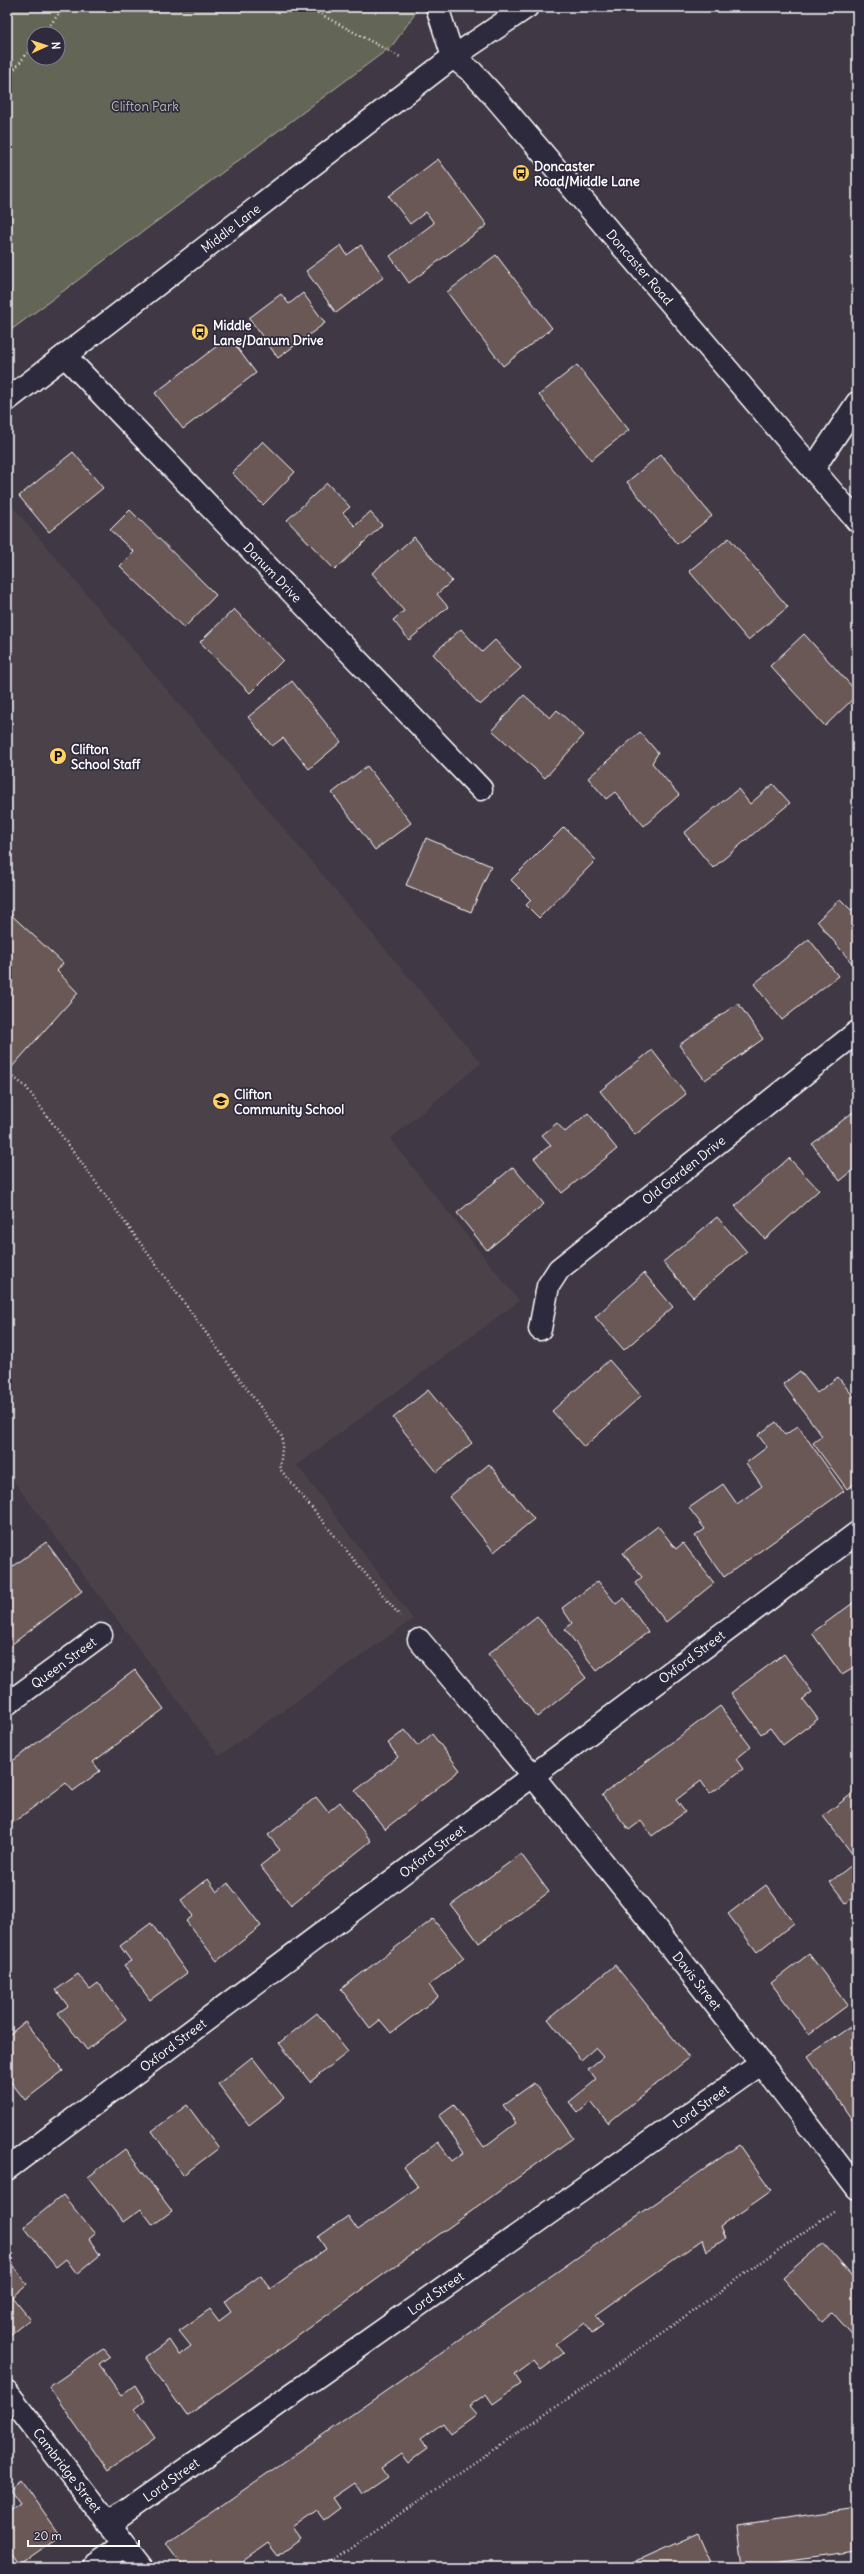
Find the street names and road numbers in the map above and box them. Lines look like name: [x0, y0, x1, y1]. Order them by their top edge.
street label: Middle Lane: [197, 200, 264, 256]
street label: Doncaster Road: [603, 226, 677, 309]
street label: Danum Drive: [240, 539, 306, 606]
street label: Old Garden Drive: [638, 1132, 729, 1208]
street label: Oxford Street: [655, 1626, 729, 1687]
street label: Queen Street: [27, 1633, 100, 1692]
street label: Oxford Street: [396, 1820, 469, 1881]
street label: Davis Street: [669, 1948, 726, 2014]
street label: Oxford Street: [136, 2014, 210, 2075]
street label: Lord Street: [669, 2080, 733, 2132]
street label: Lord Street: [404, 2267, 468, 2319]
street label: Cambridge Street: [29, 2425, 106, 2517]
street label: Lord Street: [140, 2454, 203, 2505]

